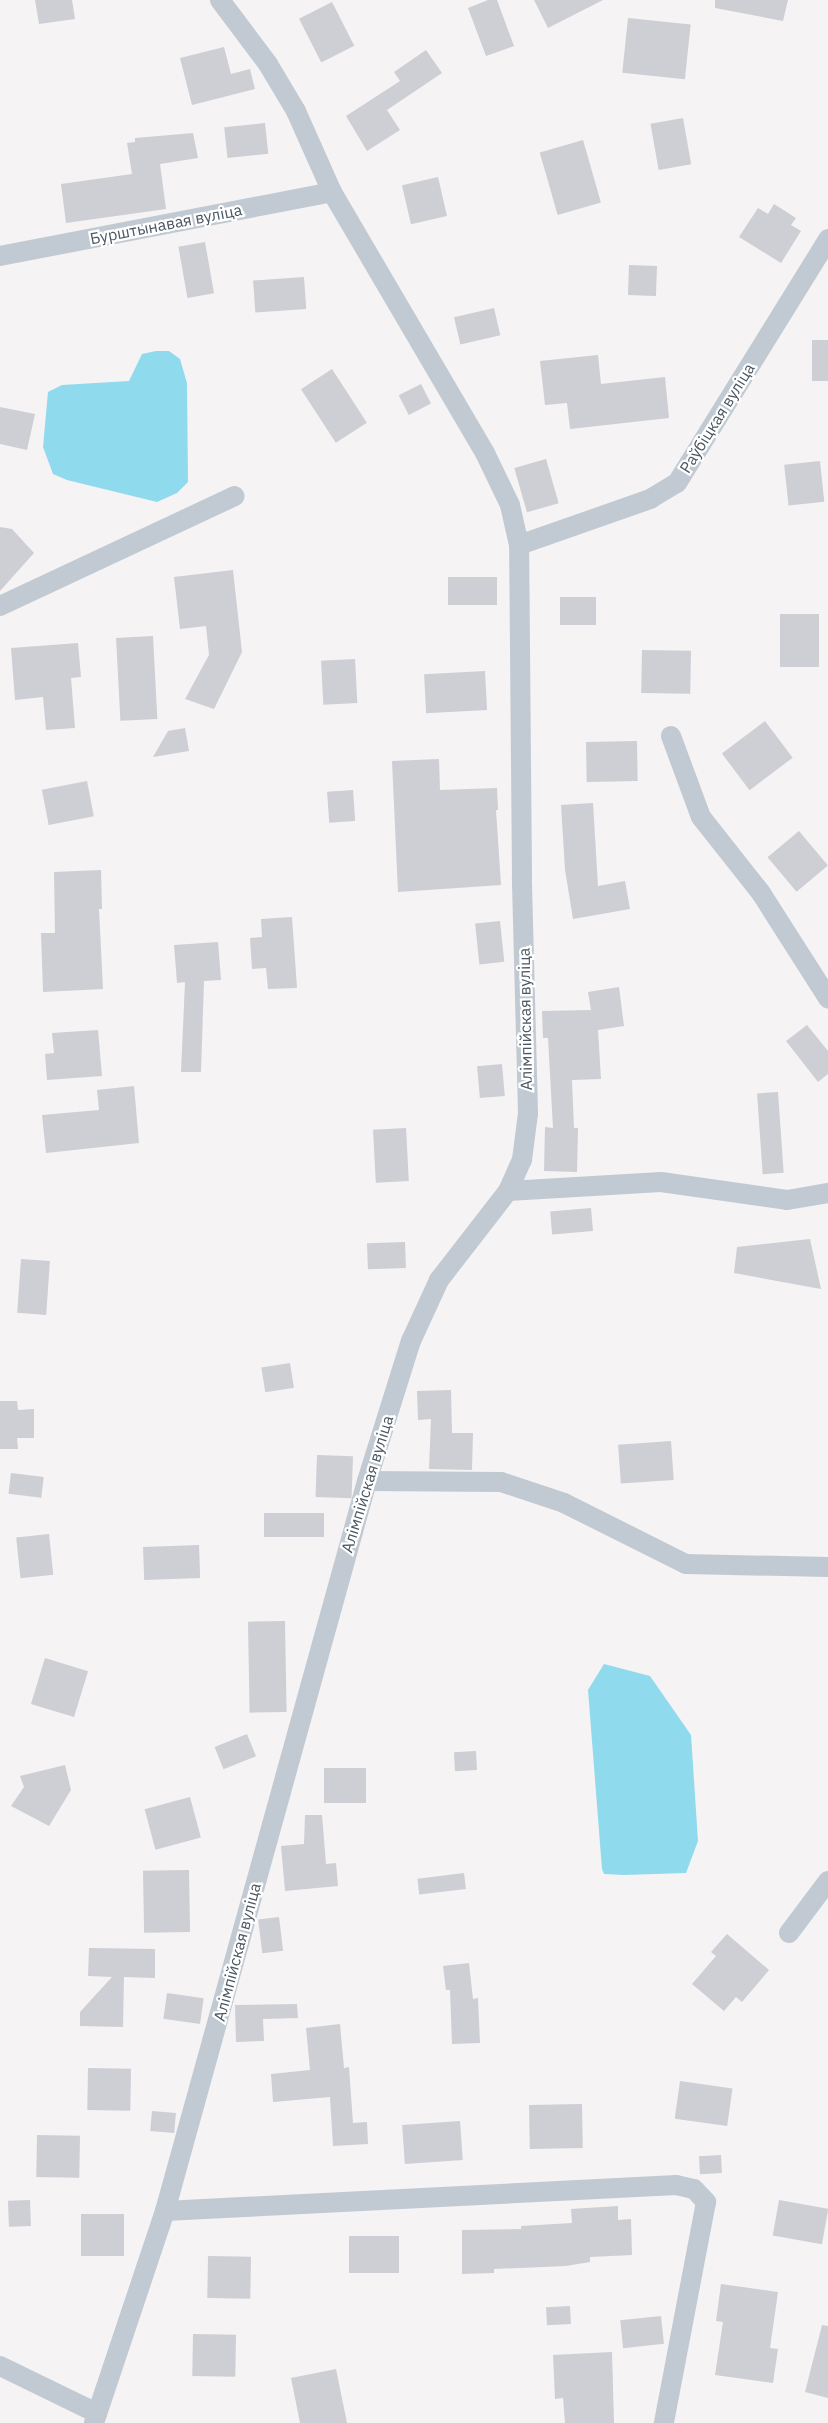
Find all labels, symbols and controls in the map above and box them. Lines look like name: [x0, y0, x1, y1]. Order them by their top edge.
street label: Бурштынавая вуліца: [88, 200, 244, 248]
street label: Раўбіцкая вуліца: [676, 360, 758, 476]
street label: Алімпійская вуліца: [514, 948, 536, 1090]
street label: Алімпійская вуліца: [337, 1413, 397, 1555]
street label: Алімпійская вуліца: [209, 1881, 265, 2023]

